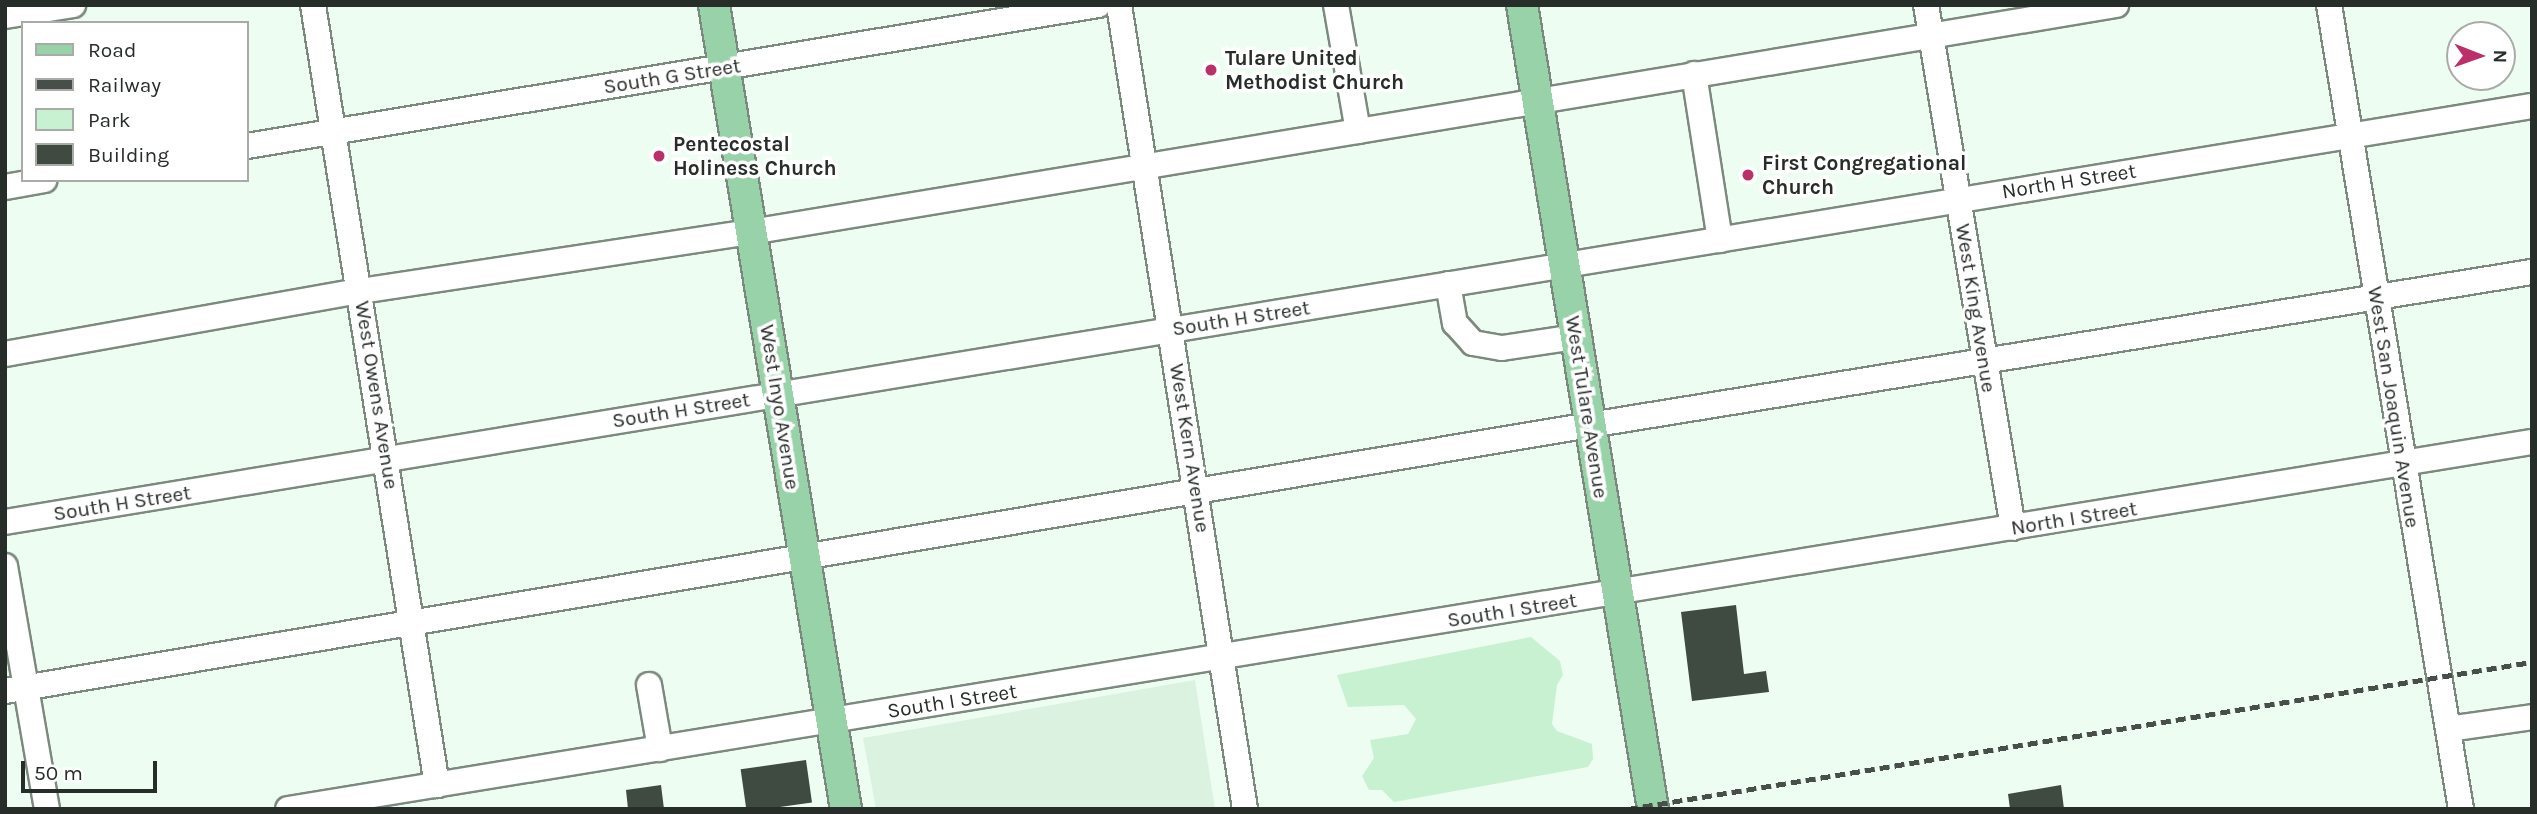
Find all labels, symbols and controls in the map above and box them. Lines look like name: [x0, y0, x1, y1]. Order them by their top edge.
legend: [21, 21, 248, 182]
north arrow: [2446, 21, 2516, 91]
text: Road: [88, 38, 136, 62]
place label: Tulare United Methodist Church: [1225, 45, 1404, 95]
text: N: [2489, 49, 2511, 63]
street label: South G Street: [602, 53, 742, 99]
marker: Tulare United Methodist Church: [1203, 62, 1219, 78]
text: Railway: [88, 73, 161, 97]
text: Park: [88, 108, 131, 132]
place label: Pentecostal Holiness Church: [673, 131, 837, 181]
text: Building: [88, 143, 169, 167]
marker: Pentecostal Holiness Church: [651, 148, 667, 164]
place label: First Congregational Church: [1762, 150, 1966, 200]
street label: North H Street: [2000, 158, 2138, 204]
marker: First Congregational Church: [1740, 167, 1756, 183]
street label: West King Avenue: [1950, 222, 2002, 394]
street label: West San Joaquin Avenue: [2362, 284, 2426, 530]
street label: South H Street: [1170, 295, 1312, 341]
street label: West Owens Avenue: [350, 299, 404, 491]
street label: West Tulare Avenue: [1560, 314, 1614, 500]
street label: West Inyo Avenue: [755, 323, 805, 491]
street label: West Kern Avenue: [1164, 362, 1216, 534]
street label: South H Street: [610, 387, 752, 433]
street label: South H Street: [51, 480, 193, 526]
street label: North I Street: [2009, 496, 2139, 540]
street label: South I Street: [1445, 587, 1579, 633]
street label: South I Street: [885, 678, 1019, 724]
scale bar: [24, 748, 161, 792]
text: 50 m: [34, 761, 83, 785]

